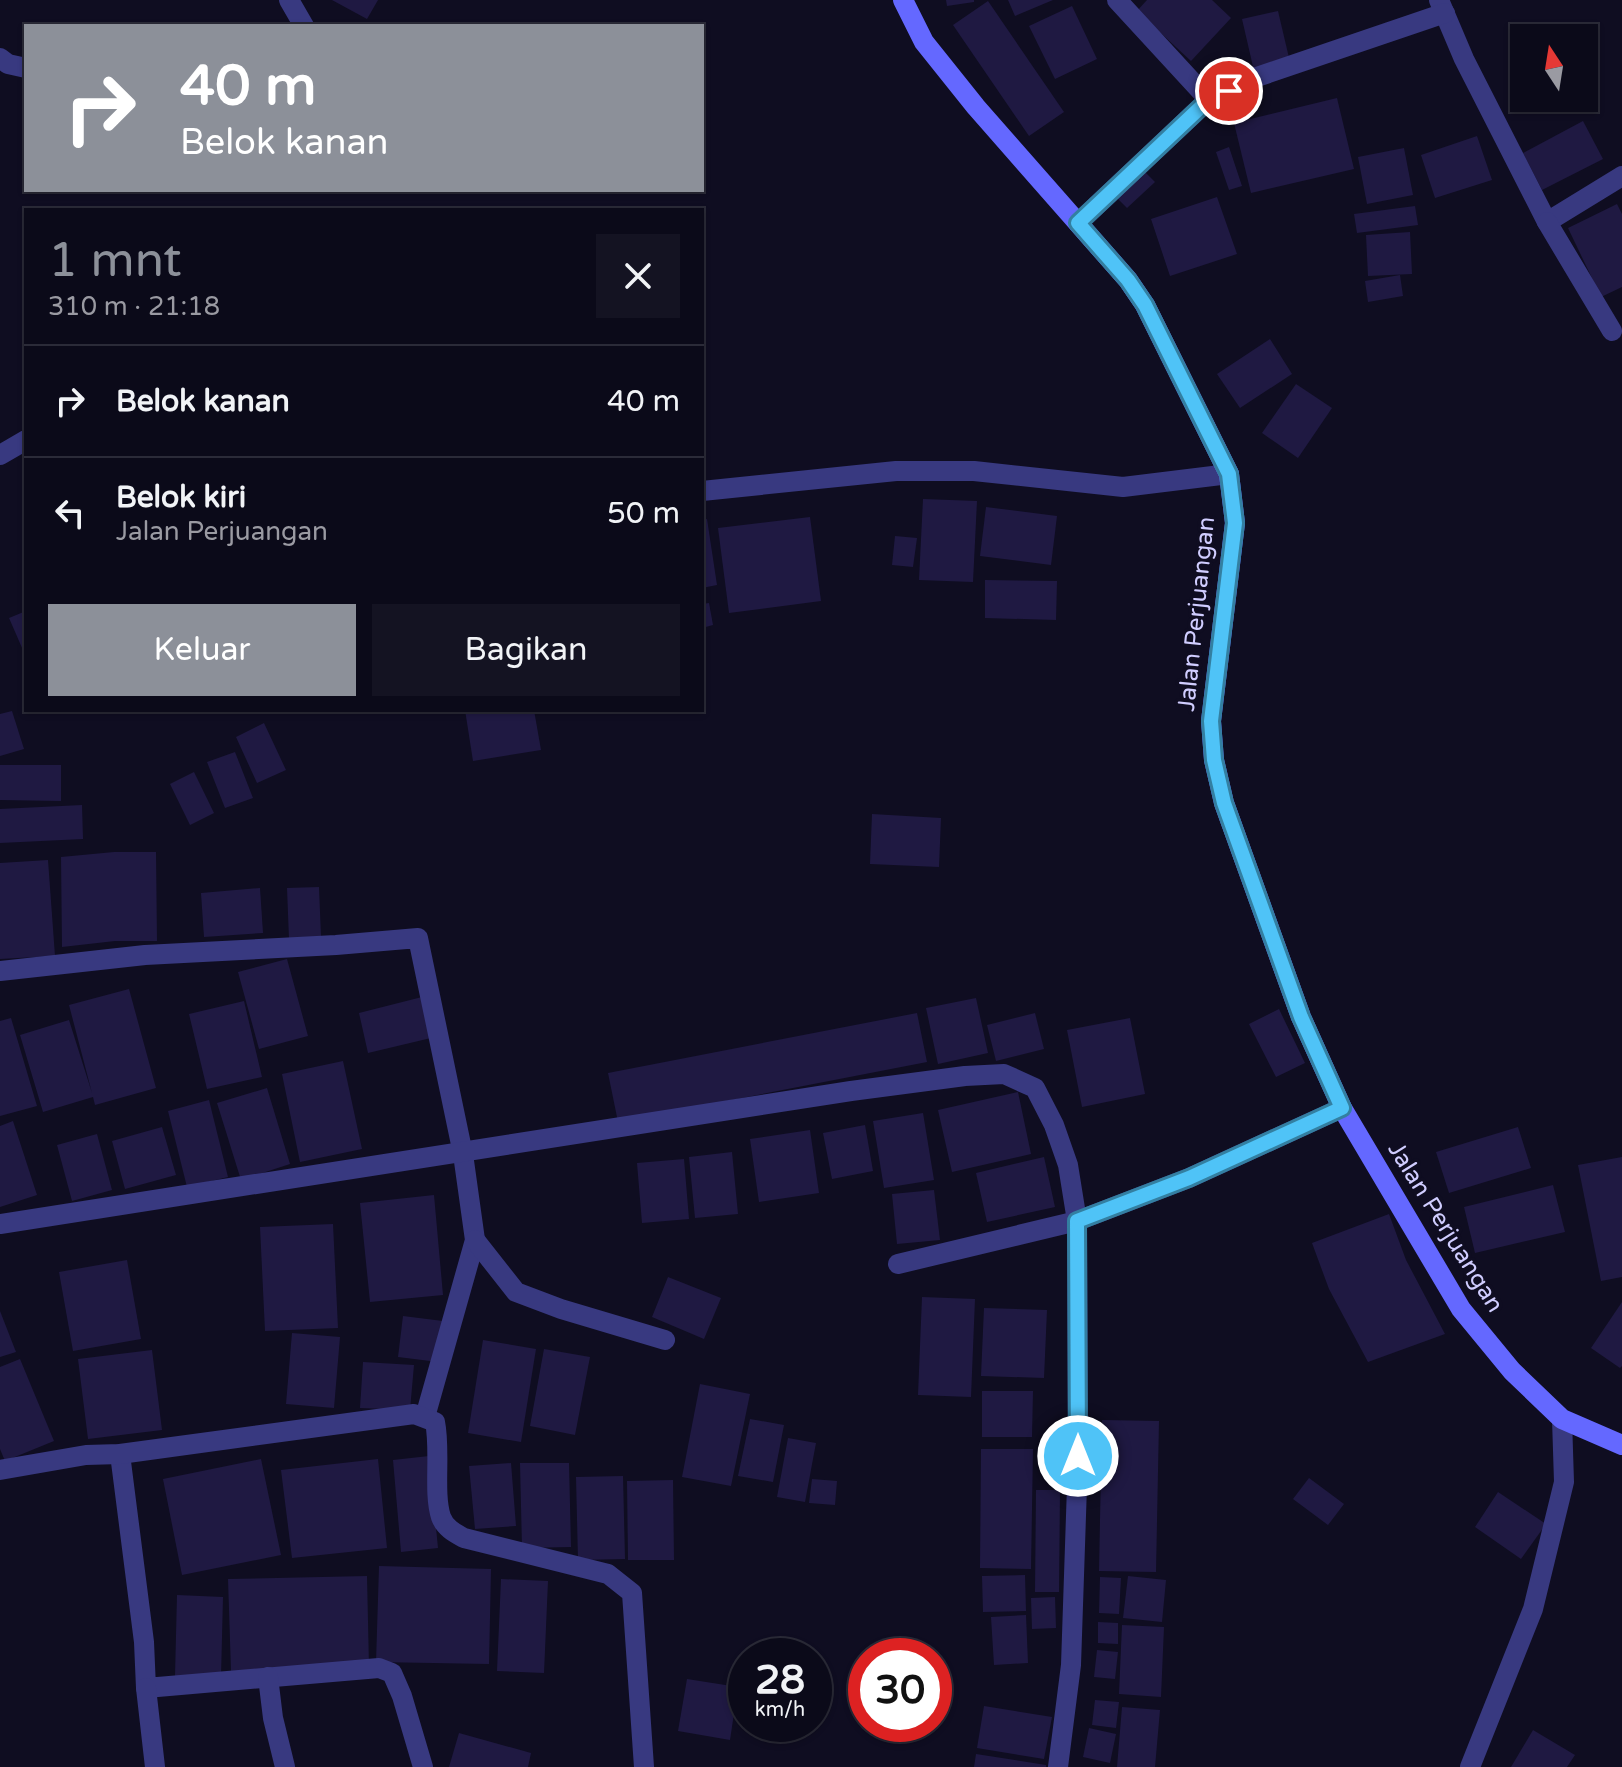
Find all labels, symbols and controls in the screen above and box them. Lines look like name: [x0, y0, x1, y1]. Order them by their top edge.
north arrow: [1510, 24, 1598, 112]
map controls: [1510, 24, 1598, 112]
text: 40 m: [180, 53, 316, 120]
icon: right: [48, 56, 152, 160]
pin: [1195, 57, 1263, 125]
icon: arrive: [1207, 69, 1251, 113]
text: Belok kanan: [180, 121, 389, 164]
text: 1 mnt: [48, 232, 182, 290]
button: close: [596, 234, 680, 318]
text: 310 m · 21:18: [48, 291, 220, 322]
icon: right: [48, 379, 92, 423]
text: Belok kanan: [116, 383, 290, 420]
text: 40 m: [607, 383, 680, 420]
text: Belok kiri: [116, 479, 246, 516]
icon: left: [48, 491, 92, 535]
text: 50 m: [607, 495, 680, 532]
street label: Jalan Perjuangan: [1172, 515, 1221, 713]
text: Jalan Perjuangan: [116, 516, 328, 547]
button: Keluar: [48, 604, 356, 696]
button: Bagikan: [372, 604, 680, 696]
street label: Jalan Perjuangan: [1381, 1137, 1510, 1318]
position arrow: [1036, 1414, 1120, 1498]
speed limit sign: 30: [848, 1638, 952, 1742]
text: 28: [755, 1656, 805, 1704]
text: km/h: [755, 1698, 805, 1722]

